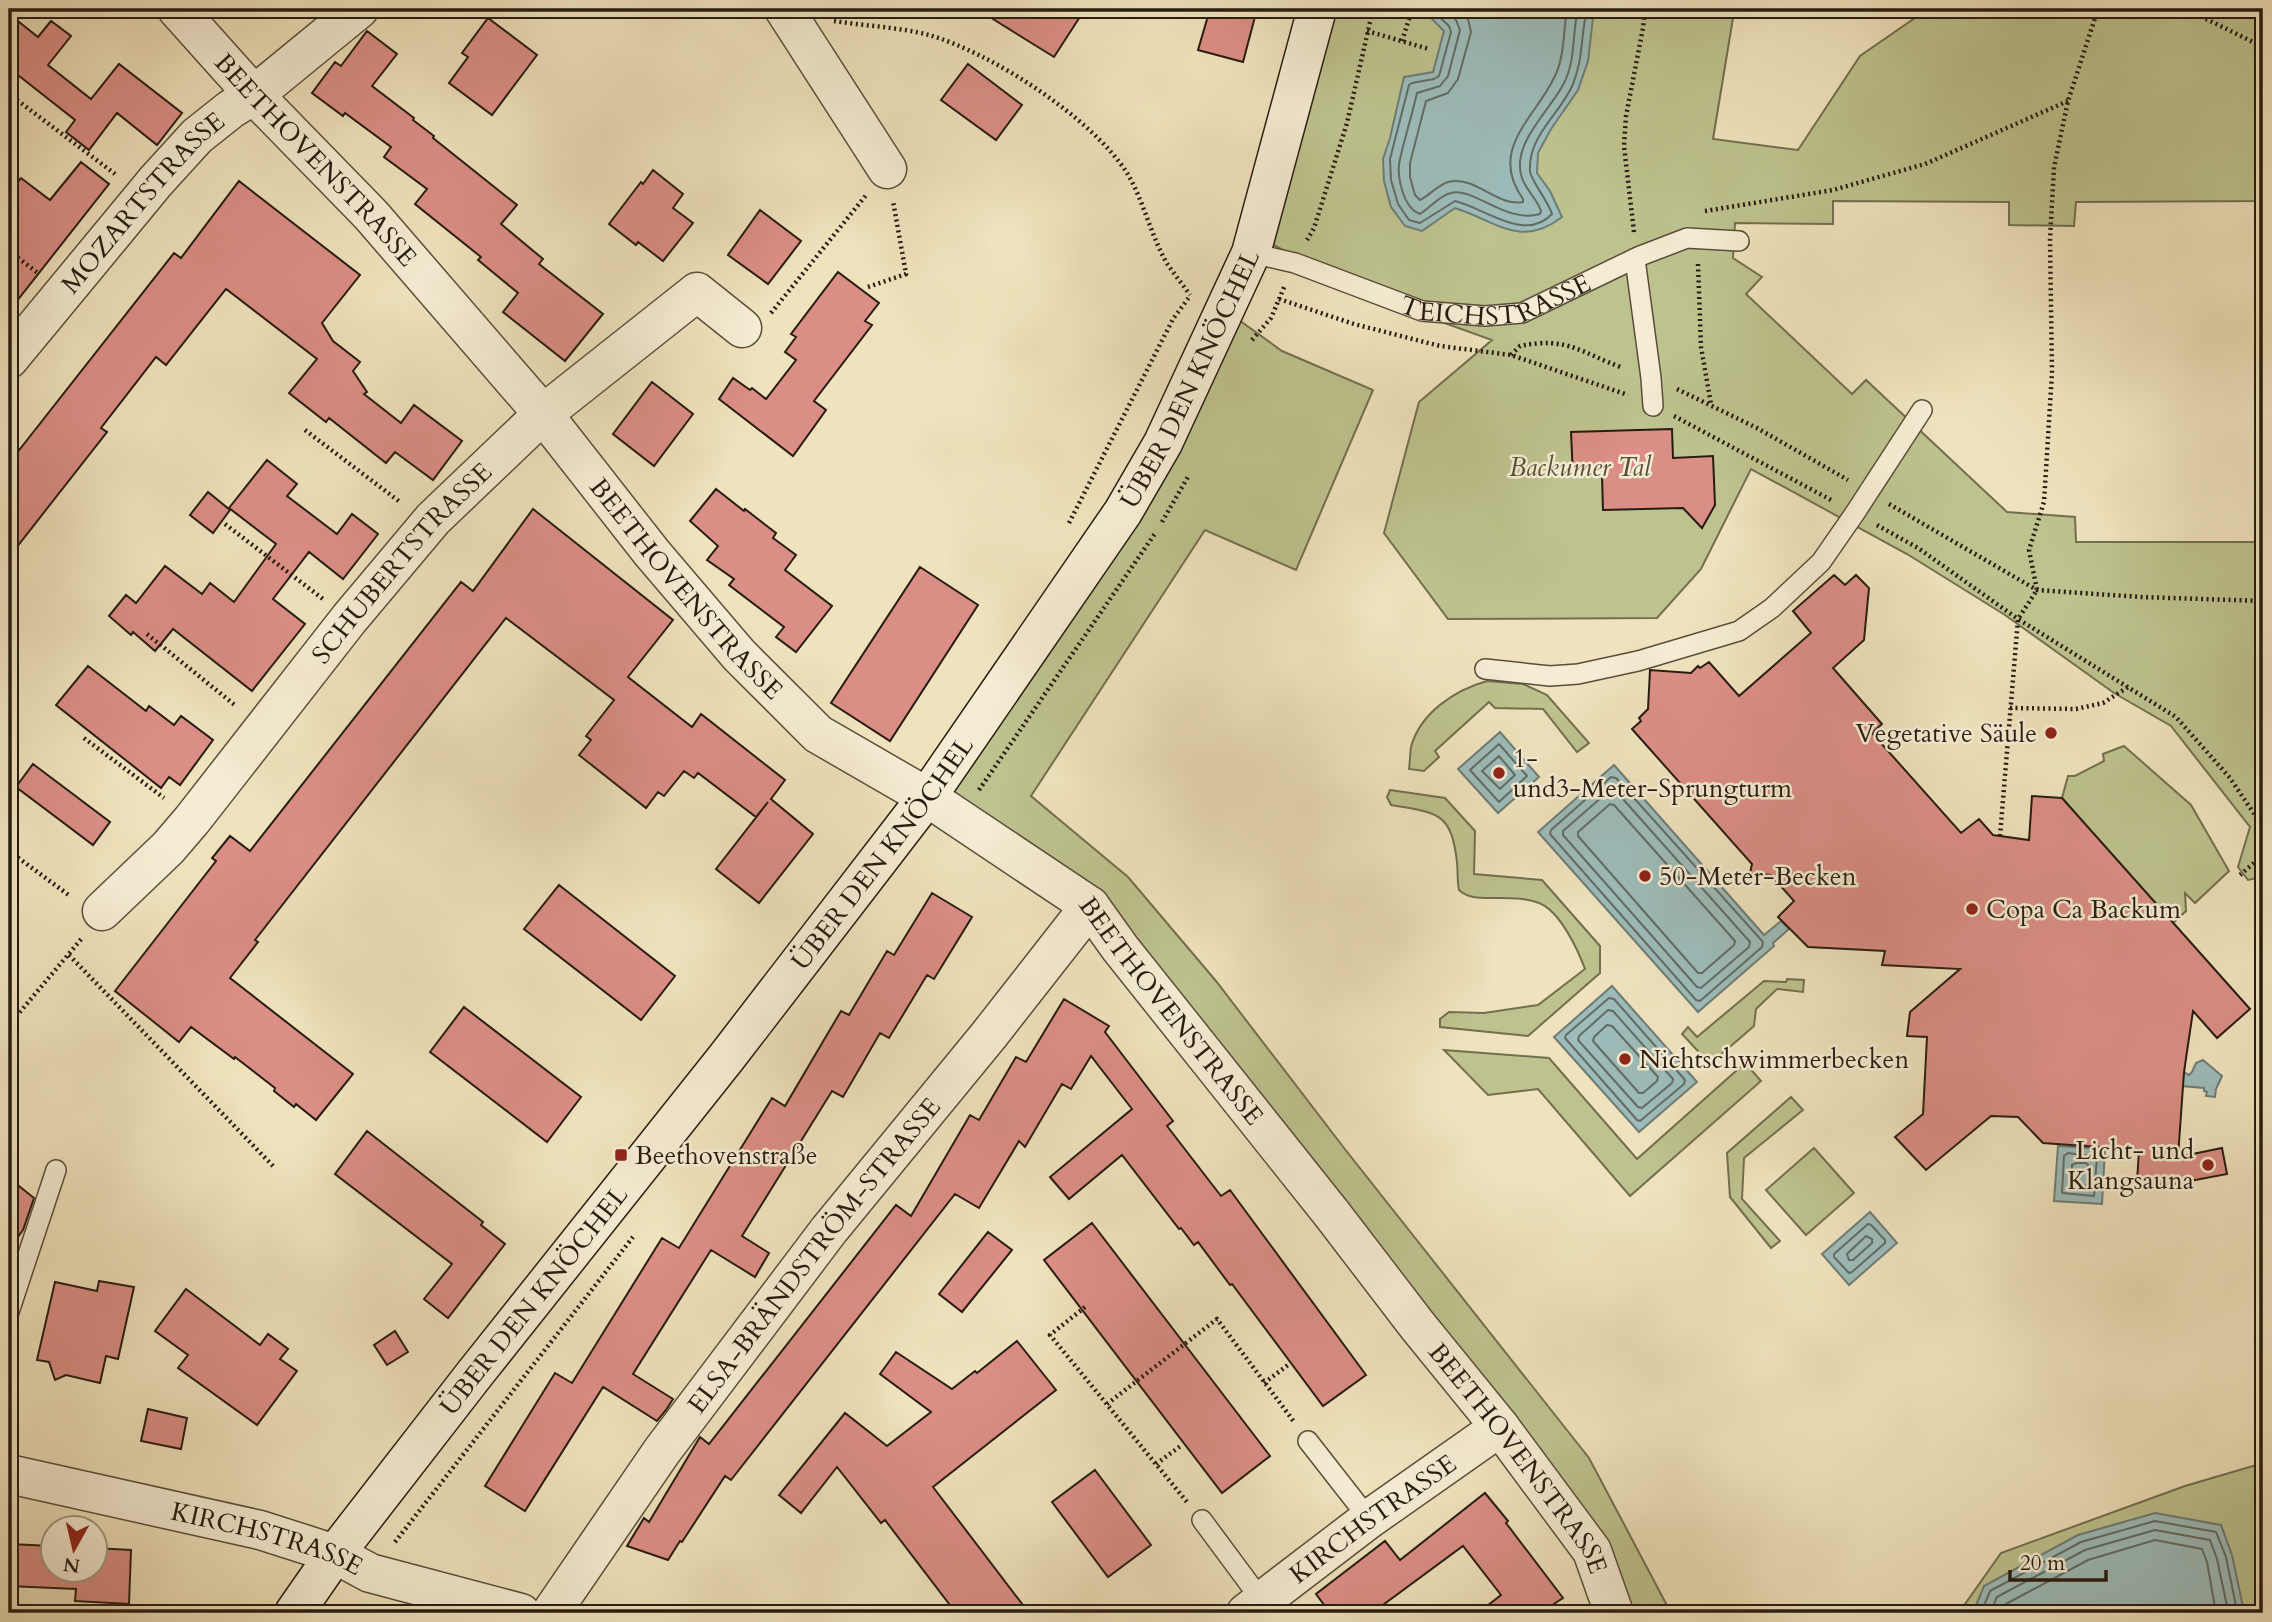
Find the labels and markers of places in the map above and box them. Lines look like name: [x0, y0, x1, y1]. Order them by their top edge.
place label: Vegetative Säule: [1856, 716, 2037, 751]
marker: Vegetative Säule: [2043, 725, 2059, 741]
place label: 1- und3-Meter-Sprungturm: [1513, 741, 1792, 806]
marker: 1- und3-Meter-Sprungturm: [1491, 765, 1507, 781]
place label: 50-Meter-Becken: [1659, 859, 1857, 894]
marker: 50-Meter-Becken: [1637, 868, 1653, 884]
place label: Copa Ca Backum: [1986, 892, 2181, 927]
marker: Copa Ca Backum: [1964, 901, 1980, 917]
place label: Nichtschwimmerbecken: [1639, 1042, 1909, 1077]
marker: Nichtschwimmerbecken: [1617, 1051, 1633, 1067]
place label: Licht- und Klangsauna: [2067, 1133, 2194, 1198]
place label: Beethovenstraße: [635, 1138, 817, 1173]
marker: Beethovenstraße: [613, 1147, 629, 1163]
marker: Licht- und Klangsauna: [2200, 1157, 2216, 1173]

